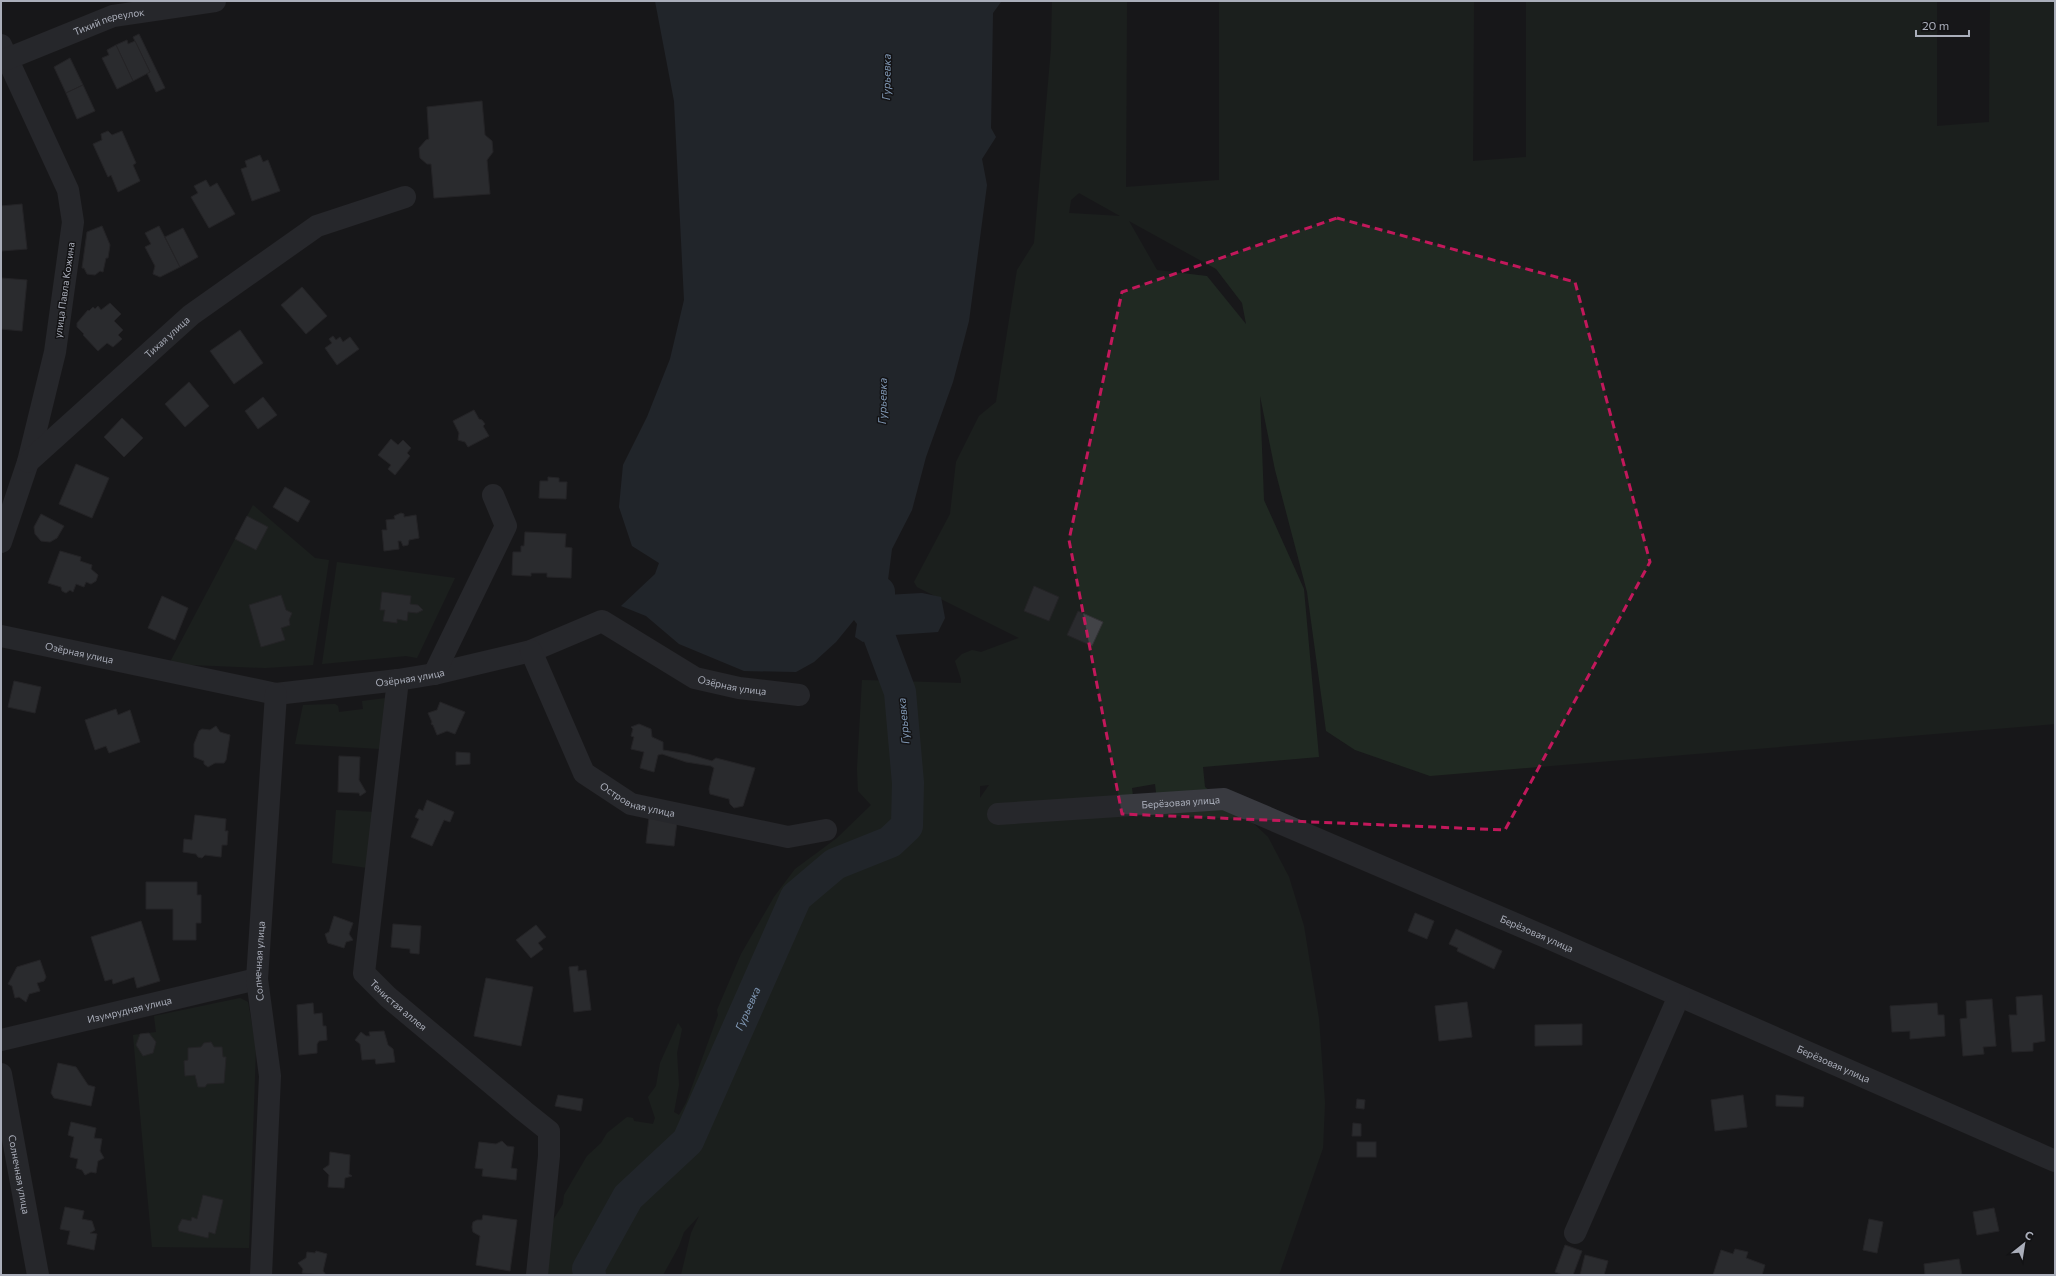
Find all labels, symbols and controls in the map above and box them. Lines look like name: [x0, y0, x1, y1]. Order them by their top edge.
street label: Тихий переулок: [71, 5, 146, 38]
scale bar: [1916, 12, 1969, 38]
text: 20 m: [1922, 18, 1949, 32]
water label: Гурьевка: [879, 53, 893, 100]
street label: улица Павла Кожина: [51, 241, 77, 339]
street label: Тихая улица: [142, 313, 192, 360]
water label: Гурьевка: [875, 377, 889, 424]
street label: Озёрная улица: [44, 639, 115, 666]
street label: Озёрная улица: [375, 666, 446, 689]
street label: Озёрная улица: [697, 673, 767, 697]
water label: Гурьевка: [894, 697, 912, 745]
street label: Островная улица: [598, 779, 676, 819]
street label: Берёзовая улица: [1141, 793, 1220, 810]
street label: Берёзовая улица: [1498, 912, 1575, 954]
street label: Солнечная улица: [251, 921, 267, 1002]
street label: Тенистая аллея: [368, 977, 429, 1033]
water label: Гурьевка: [731, 984, 762, 1032]
street label: Изумрудная улица: [86, 994, 173, 1025]
street label: Берёзовая улица: [1795, 1042, 1872, 1085]
street label: Солнечная улица: [6, 1134, 33, 1215]
north arrow: [2004, 1224, 2044, 1264]
text: С: [2023, 1227, 2036, 1243]

